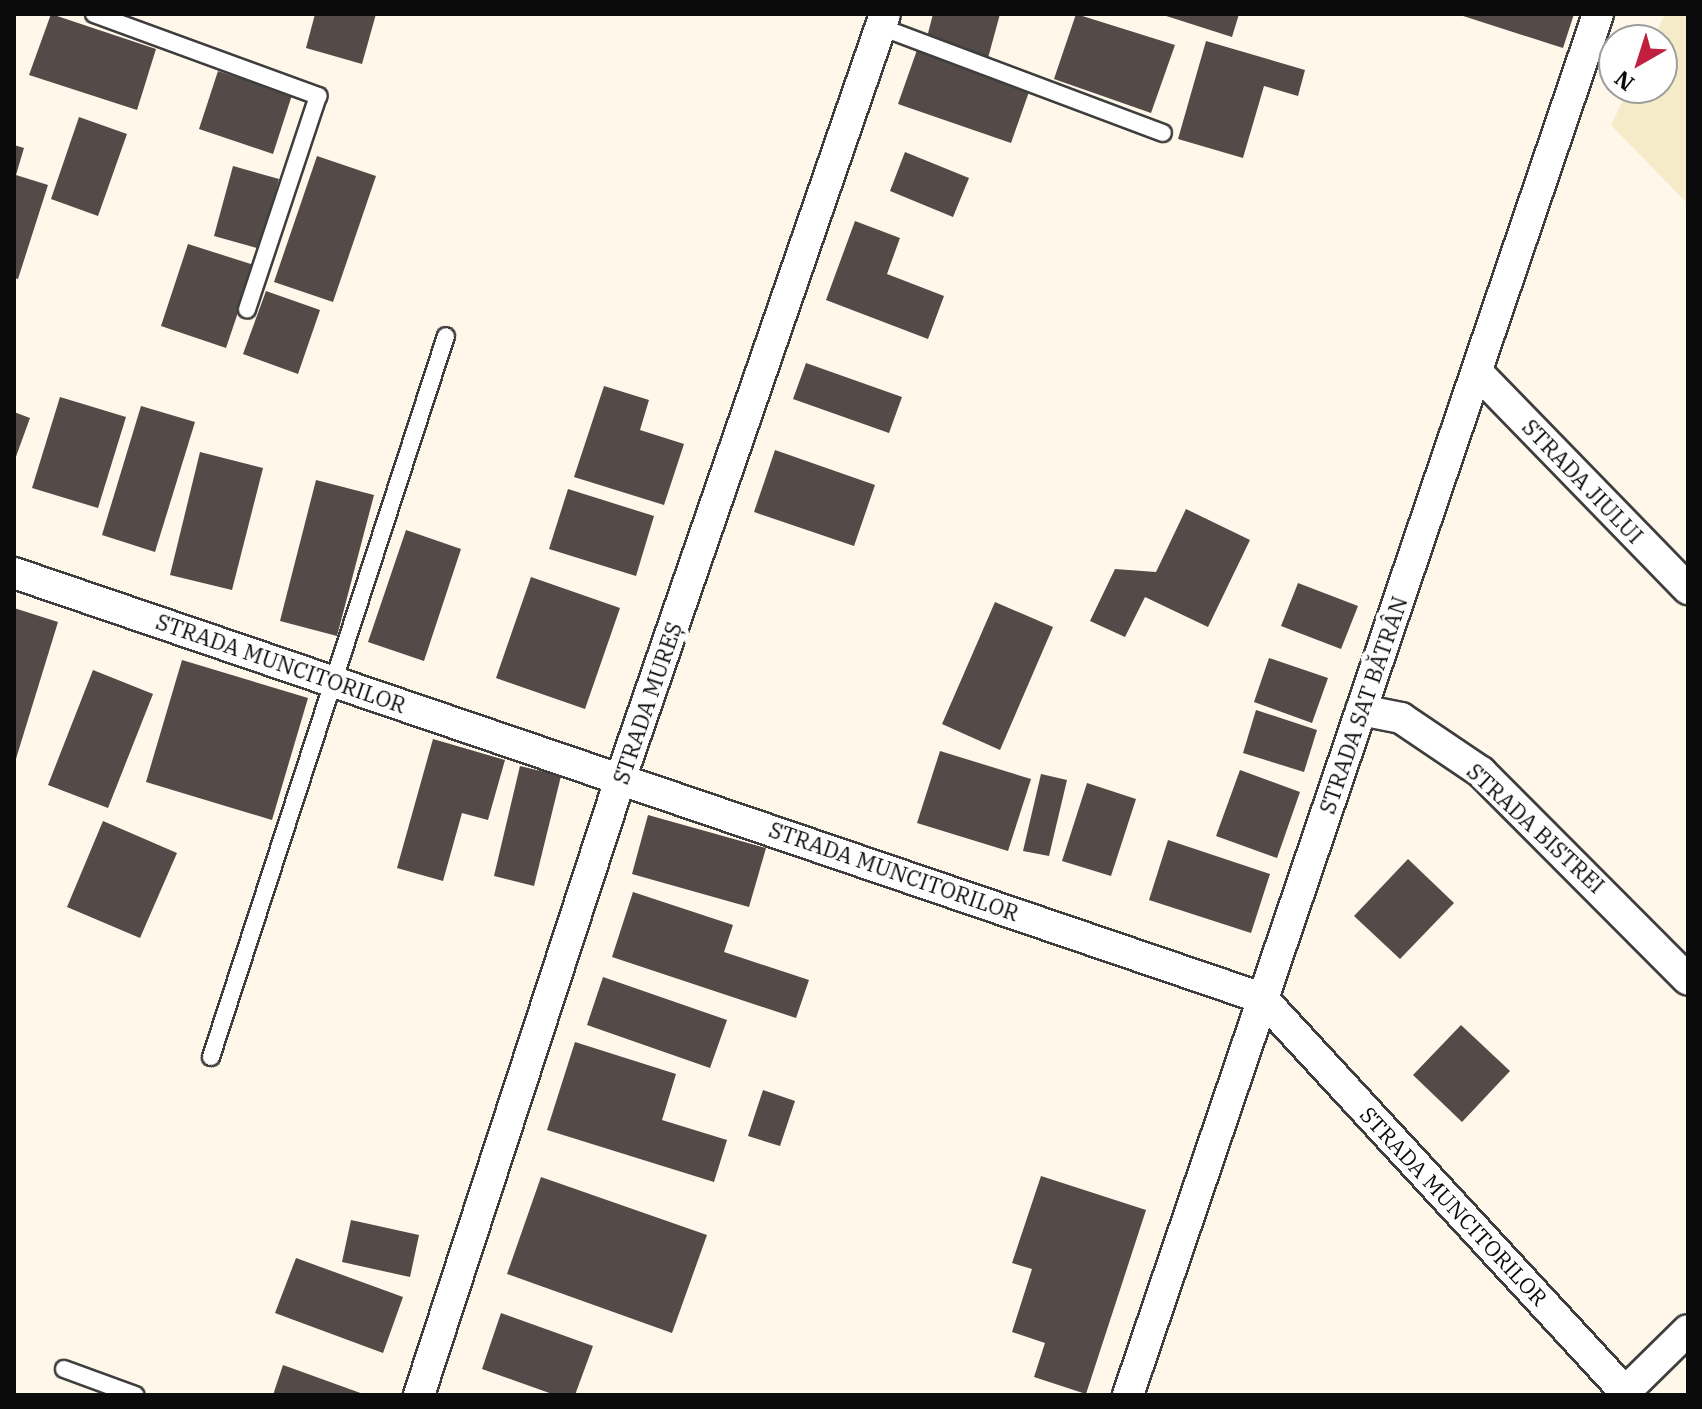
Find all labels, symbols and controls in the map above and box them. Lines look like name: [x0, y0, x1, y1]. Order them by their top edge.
north arrow: [1598, 24, 1678, 104]
text: N: [1608, 65, 1640, 98]
street label: STRADA JIULUI: [1517, 414, 1649, 548]
street label: STRADA SAT BĂTRÂN: [1313, 593, 1413, 817]
street label: STRADA MUNCITORILOR: [153, 608, 409, 718]
street label: STRADA MUREȘ: [607, 619, 687, 787]
street label: STRADA BISTREI: [1462, 758, 1610, 898]
street label: STRADA MUNCITORILOR: [766, 816, 1022, 926]
street label: STRADA MUNCITORILOR: [1355, 1101, 1553, 1311]

